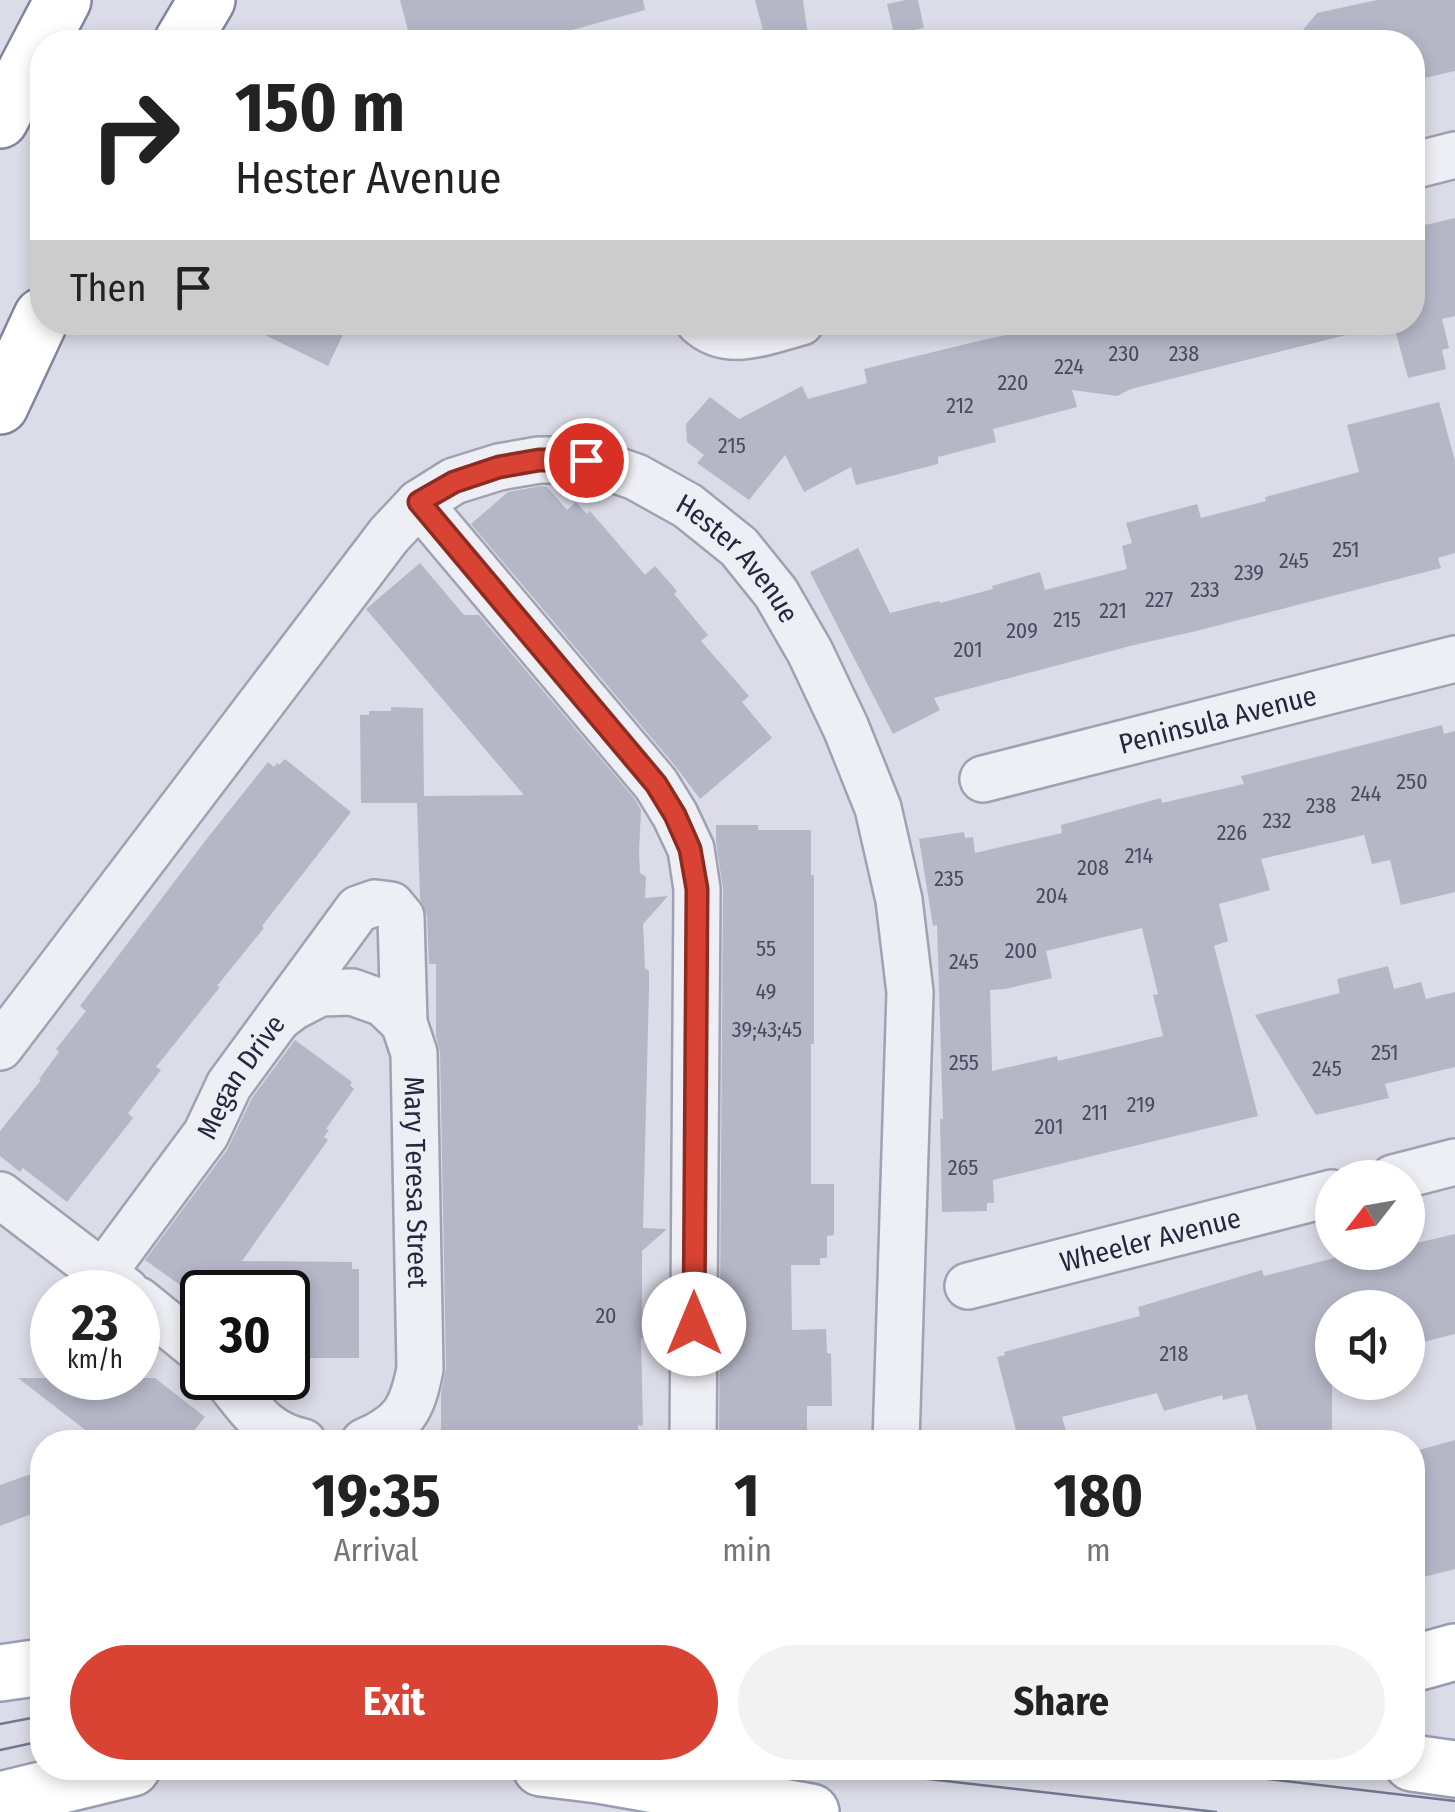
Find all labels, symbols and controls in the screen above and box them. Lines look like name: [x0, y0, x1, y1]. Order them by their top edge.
text: 150 m: [235, 66, 405, 150]
icon: right: [70, 70, 200, 200]
text: Hester Avenue: [235, 151, 502, 205]
icon: arrive: [166, 260, 221, 315]
text: Then: [70, 265, 146, 311]
house number: 230: [1108, 340, 1140, 367]
house number: 238: [1169, 340, 1199, 367]
house number: 224: [1054, 353, 1084, 380]
house number: 220: [998, 369, 1028, 396]
house number: 212: [946, 392, 974, 419]
pin: [544, 418, 629, 503]
house number: 215: [718, 432, 746, 459]
icon: arrive: [559, 433, 614, 488]
street label: Hester Avenue: [671, 487, 806, 628]
house number: 251: [1332, 536, 1360, 563]
house number: 245: [1279, 547, 1309, 574]
house number: 239: [1234, 559, 1264, 586]
house number: 233: [1190, 576, 1220, 603]
house number: 227: [1145, 586, 1173, 613]
house number: 221: [1099, 597, 1127, 624]
house number: 215: [1053, 606, 1081, 633]
house number: 209: [1006, 617, 1038, 644]
house number: 201: [953, 636, 983, 663]
street label: Peninsula Avenue: [1115, 678, 1320, 760]
house number: 250: [1396, 768, 1428, 795]
house number: 244: [1351, 780, 1382, 807]
house number: 238: [1306, 792, 1336, 819]
house number: 232: [1262, 807, 1292, 834]
house number: 226: [1217, 819, 1247, 846]
house number: 214: [1125, 842, 1154, 869]
house number: 208: [1077, 854, 1109, 881]
house number: 235: [934, 865, 964, 892]
house number: 204: [1036, 882, 1068, 909]
house number: 55: [756, 935, 776, 962]
house number: 200: [1005, 937, 1037, 964]
house number: 245: [949, 948, 979, 975]
house number: 49: [756, 978, 776, 1005]
street label: Megan Drive: [190, 1008, 292, 1144]
house number: 39;43;45: [732, 1016, 802, 1043]
house number: 251: [1371, 1039, 1399, 1066]
house number: 255: [949, 1049, 979, 1076]
house number: 245: [1312, 1055, 1342, 1082]
street label: Mary Teresa Street: [398, 1076, 435, 1289]
house number: 219: [1127, 1091, 1155, 1118]
house number: 211: [1082, 1099, 1108, 1126]
house number: 201: [1034, 1113, 1064, 1140]
house number: 265: [948, 1154, 978, 1181]
north arrow: [1315, 1160, 1425, 1270]
map controls: [1315, 1160, 1425, 1400]
street label: Wheeler Avenue: [1056, 1201, 1244, 1278]
speed limit sign: 30: [180, 1270, 310, 1400]
position arrow: [642, 1272, 746, 1376]
button: sound: [1315, 1290, 1425, 1400]
text: 23: [72, 1293, 118, 1353]
house number: 20: [595, 1302, 617, 1329]
house number: 218: [1160, 1340, 1188, 1367]
text: km/h: [67, 1345, 123, 1375]
text: 19:35: [312, 1460, 441, 1532]
text: 1: [734, 1460, 760, 1532]
text: 180: [1053, 1460, 1143, 1532]
text: Arrival: [334, 1531, 419, 1569]
text: min: [722, 1531, 772, 1569]
text: m: [1086, 1531, 1111, 1569]
button: Exit: [70, 1645, 718, 1760]
button: Share: [738, 1645, 1385, 1760]

